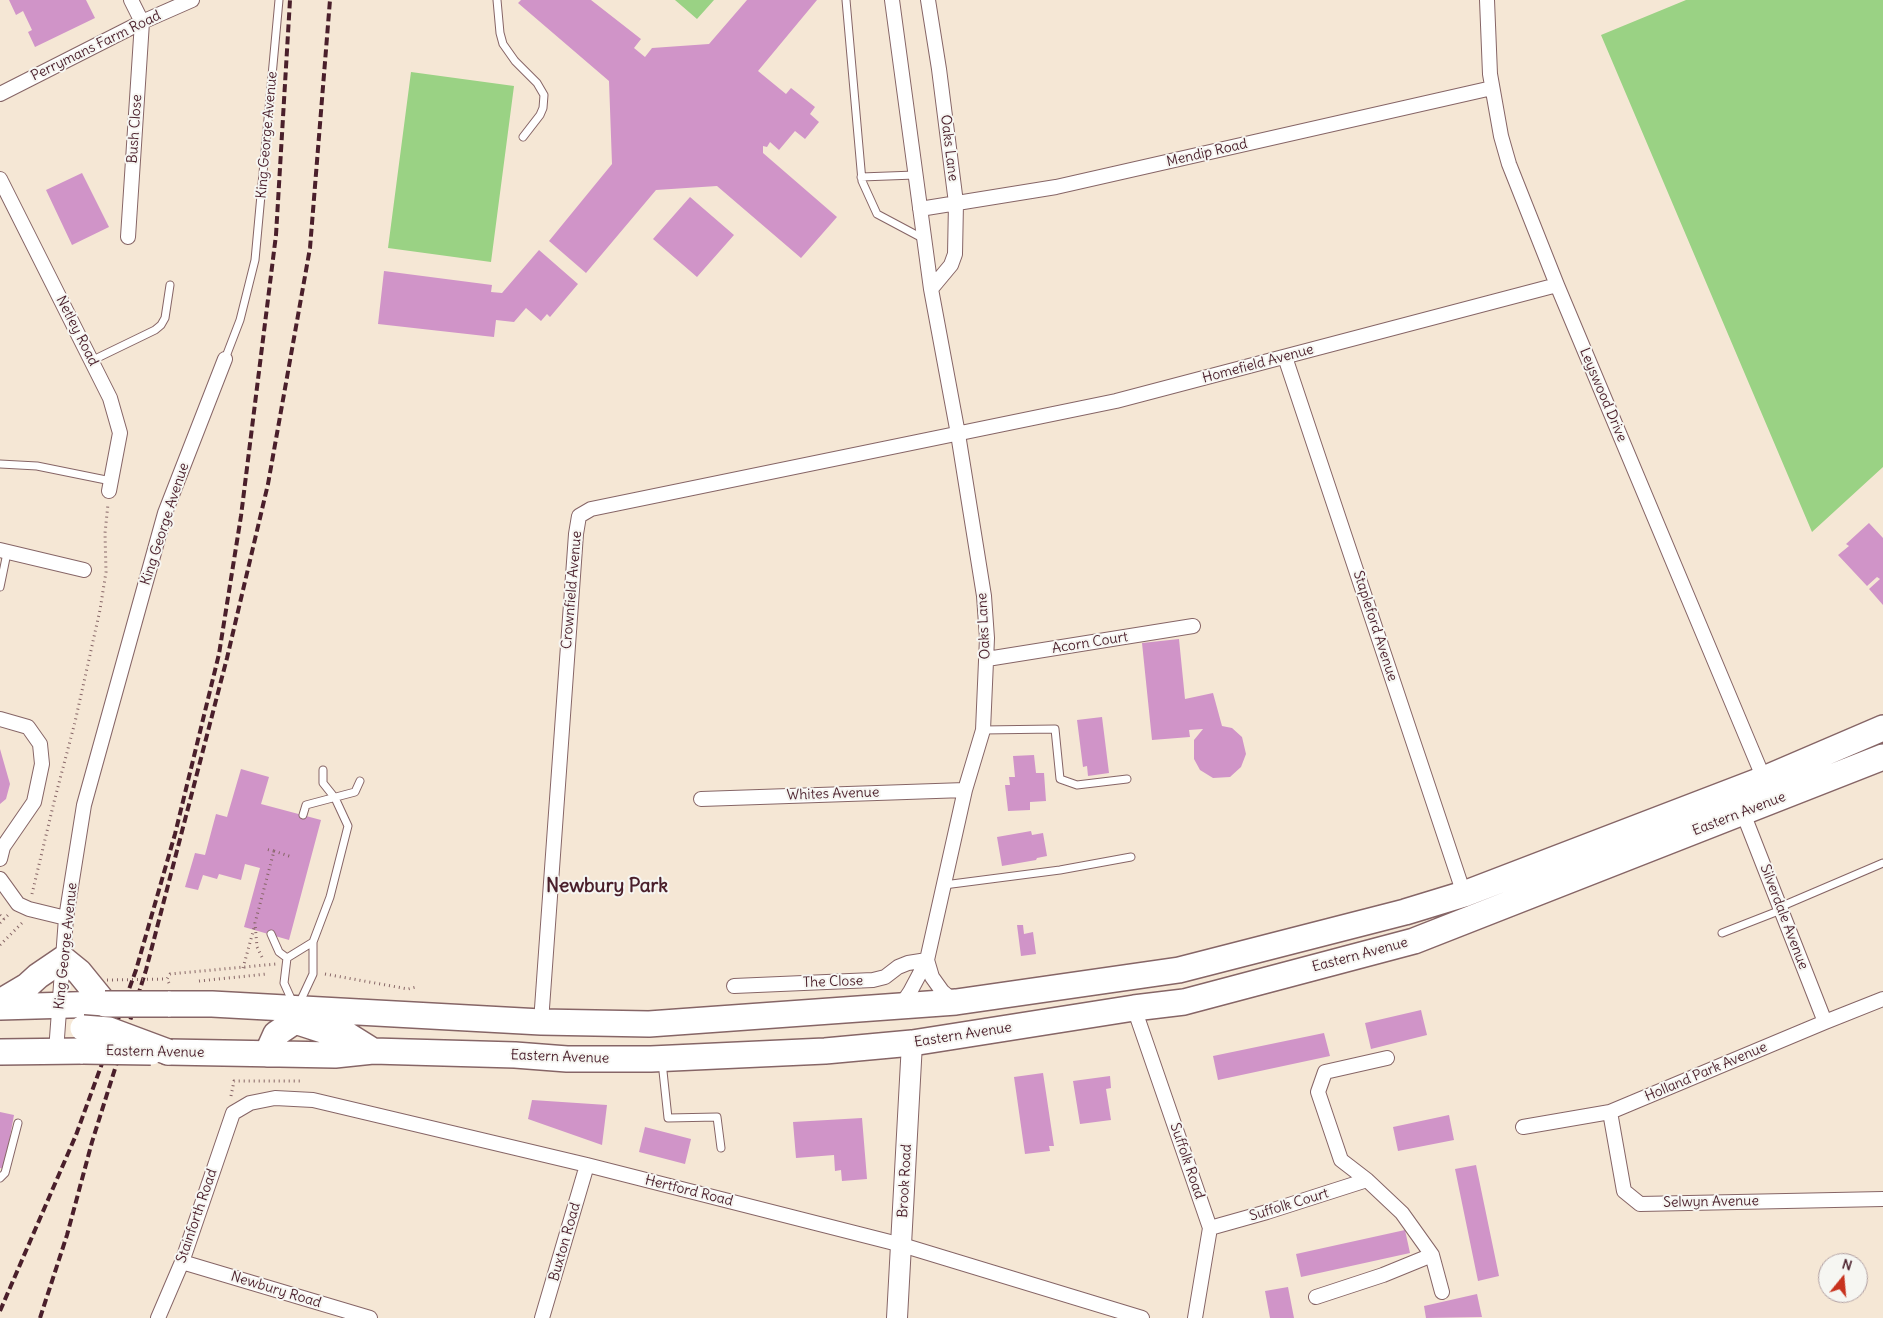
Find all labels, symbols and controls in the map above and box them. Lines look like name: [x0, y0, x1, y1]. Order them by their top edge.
street label: Perrymans Farm Road: [28, 7, 164, 85]
street label: King George Avenue: [253, 71, 281, 199]
street label: Bush Close: [124, 94, 146, 164]
street label: Oaks Lane: [937, 114, 961, 182]
street label: Mendip Road: [1165, 136, 1249, 170]
street label: Netley Road: [52, 293, 102, 369]
street label: Homefield Avenue: [1200, 341, 1316, 387]
street label: Leyswood Drive: [1576, 345, 1630, 445]
street label: King George Avenue: [137, 461, 193, 587]
street label: Crownfield Avenue: [558, 530, 586, 650]
street label: Stapleford Avenue: [1349, 569, 1401, 683]
street label: Oaks Lane: [974, 592, 994, 660]
street label: Acorn Court: [1051, 629, 1129, 657]
street label: Whites Avenue: [786, 784, 880, 804]
street label: Eastern Avenue: [1690, 788, 1788, 840]
street label: Silverdale Avenue: [1756, 862, 1812, 972]
district label: Newbury Park: [546, 876, 668, 898]
street label: King George Avenue: [51, 882, 81, 1010]
street label: Eastern Avenue: [1310, 934, 1410, 976]
street label: The Close: [803, 973, 863, 991]
street label: Eastern Avenue: [913, 1019, 1013, 1051]
street label: Holland Park Avenue: [1642, 1039, 1770, 1105]
street label: Eastern Avenue: [106, 1043, 204, 1061]
street label: Eastern Avenue: [510, 1047, 610, 1067]
street label: Suffolk Road: [1166, 1121, 1208, 1201]
street label: Brook Road: [895, 1144, 915, 1218]
street label: Stainforth Road: [173, 1167, 221, 1265]
street label: Hertford Road: [643, 1172, 735, 1210]
street label: Suffolk Court: [1247, 1185, 1331, 1225]
street label: Selwyn Avenue: [1663, 1193, 1759, 1211]
street label: Buxton Road: [546, 1201, 584, 1283]
north arrow: [1818, 1253, 1868, 1303]
text: N: [1840, 1255, 1854, 1275]
street label: Newbury Road: [229, 1268, 323, 1312]

